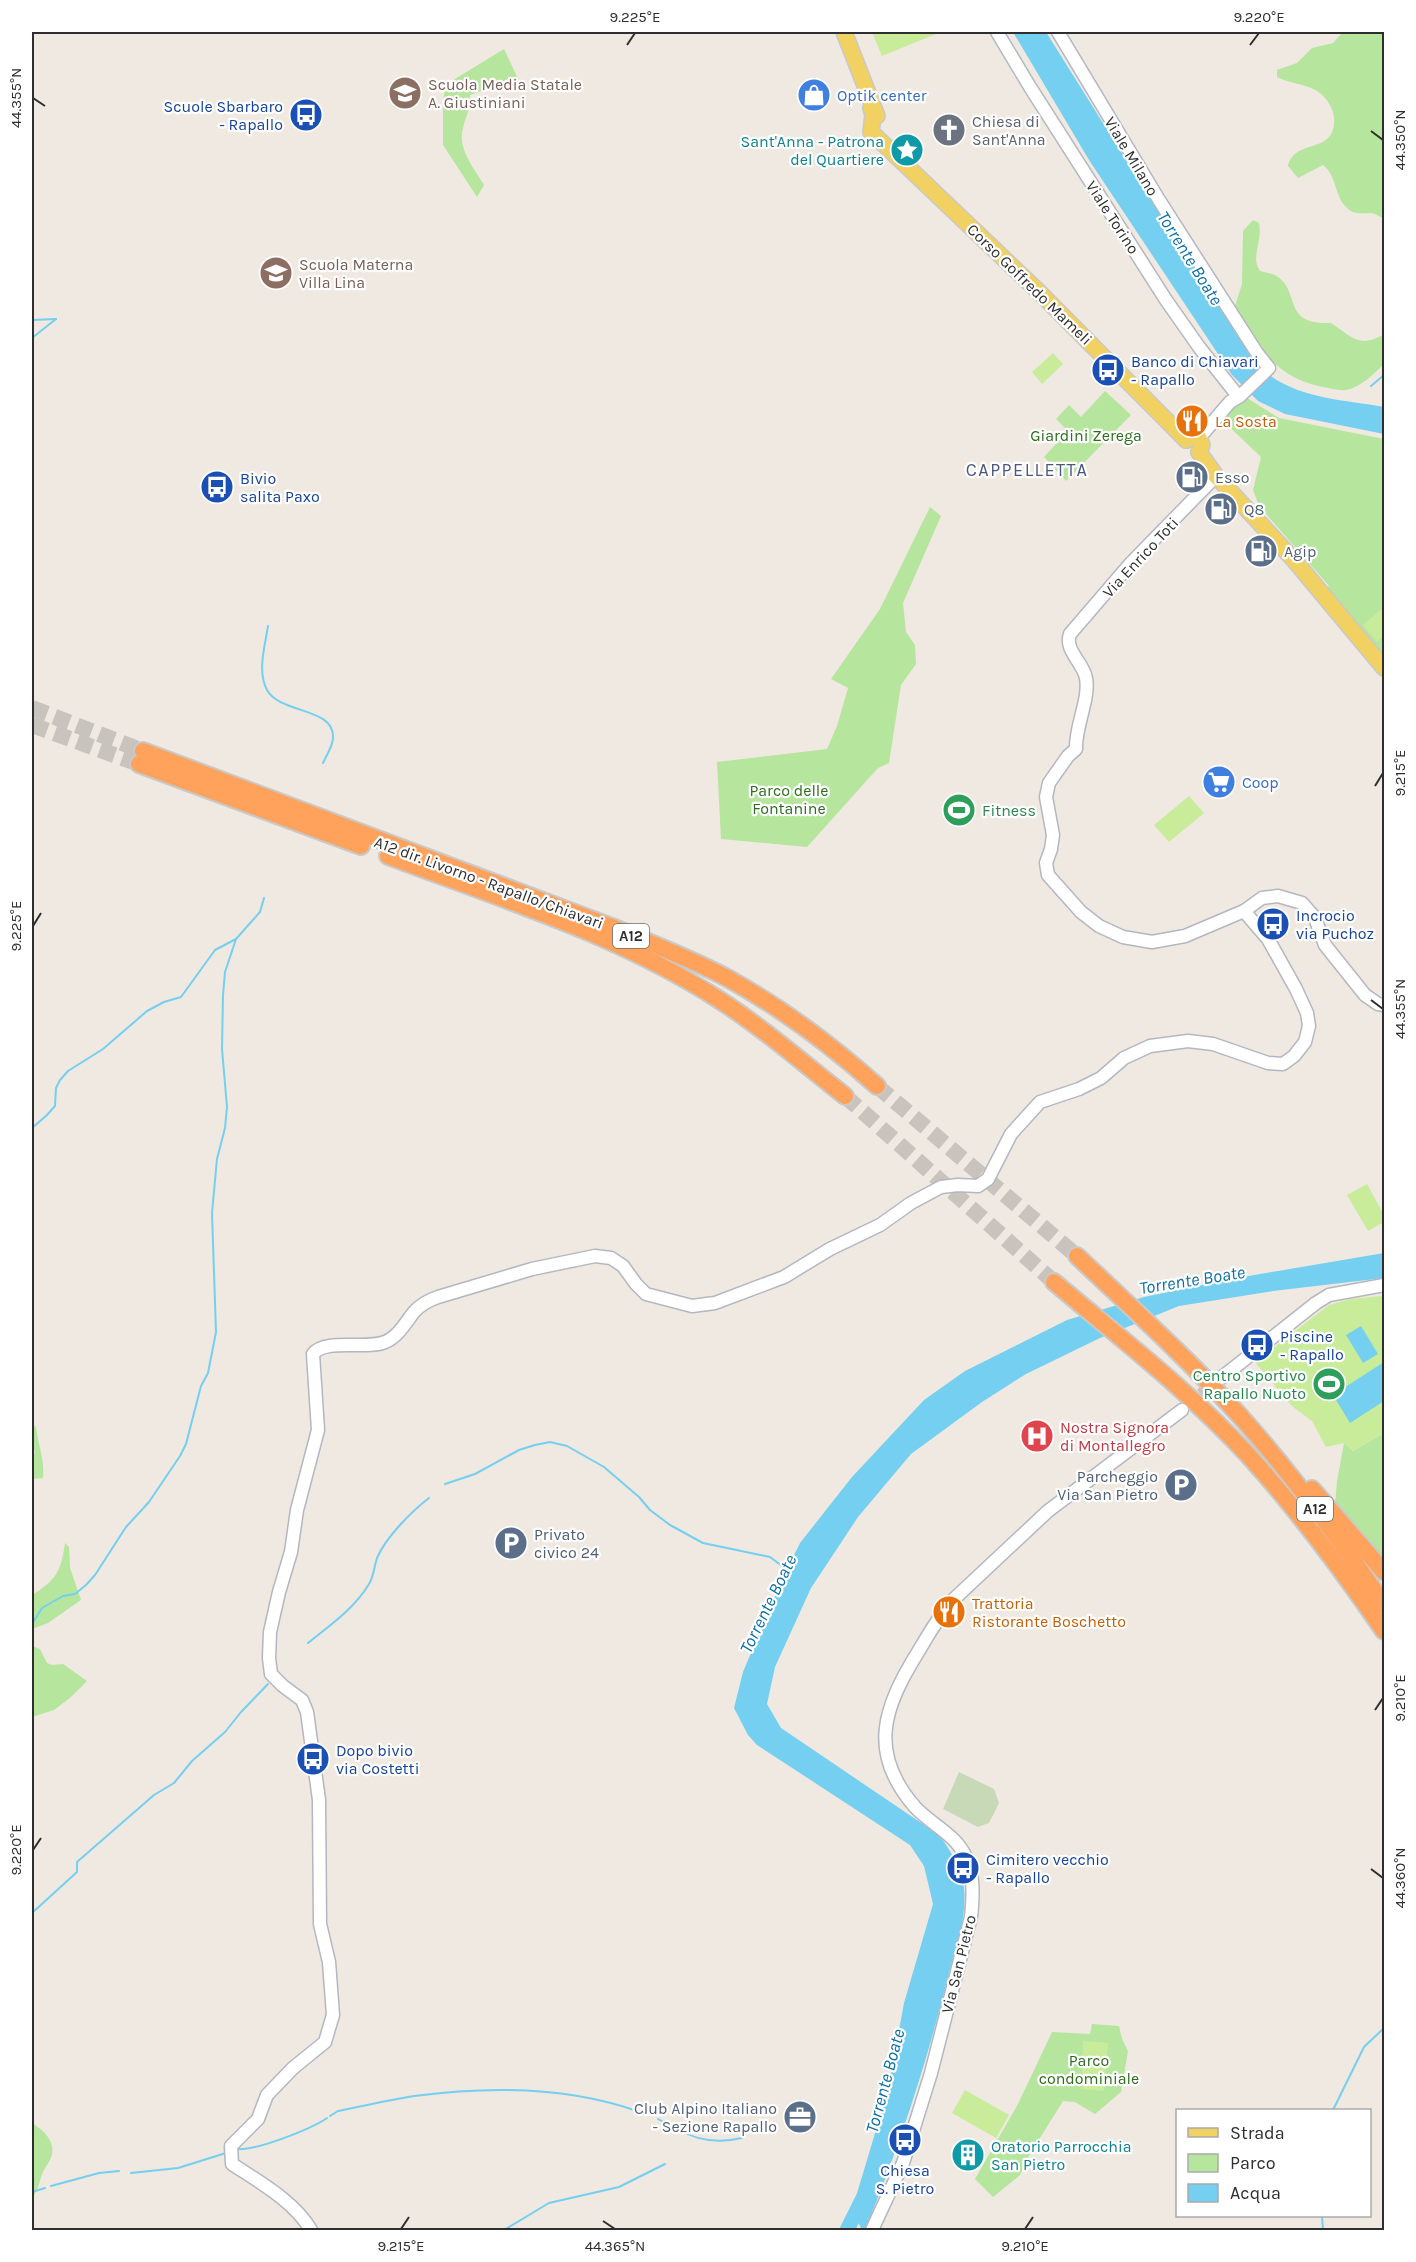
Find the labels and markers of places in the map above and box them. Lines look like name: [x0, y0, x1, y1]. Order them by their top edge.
school or university icon: Scuola Media Statale A. Giustiniani: [387, 75, 423, 111]
place label: Scuola Media Statale A. Giustiniani: [428, 75, 582, 112]
shop icon: Optik center: [796, 77, 832, 113]
place label: Optik center: [837, 86, 927, 105]
place label: Scuole Sbarbaro - Rapallo: [164, 97, 283, 134]
bus stop icon: Scuole Sbarbaro - Rapallo: [288, 97, 324, 133]
church icon: Chiesa di Sant'Anna: [931, 112, 967, 148]
place label: Chiesa di Sant'Anna: [972, 112, 1046, 149]
place label: Sant'Anna - Patrona del Quartiere: [741, 132, 884, 169]
place icon: Sant'Anna - Patrona del Quartiere: [889, 132, 925, 168]
school or university icon: Scuola Materna Villa Lina: [258, 255, 294, 291]
place label: Scuola Materna Villa Lina: [299, 255, 413, 292]
bus stop icon: Banco di Chiavari - Rapallo: [1090, 352, 1126, 388]
place label: Banco di Chiavari - Rapallo: [1131, 352, 1259, 389]
restaurant icon: La Sosta: [1174, 403, 1210, 439]
place label: La Sosta: [1215, 412, 1277, 431]
fuel station icon: Esso: [1174, 459, 1210, 495]
place label: Esso: [1215, 468, 1250, 487]
bus stop icon: Bivio salita Paxo: [199, 469, 235, 505]
place label: Bivio salita Paxo: [240, 469, 320, 506]
fuel station icon: Q8: [1203, 491, 1239, 527]
place label: Q8: [1244, 500, 1264, 519]
fuel station icon: Agip: [1243, 533, 1279, 569]
place label: Agip: [1284, 542, 1316, 561]
supermarket icon: Coop: [1201, 764, 1237, 800]
place label: Coop: [1242, 773, 1279, 792]
sports icon: Fitness: [941, 792, 977, 828]
place label: Fitness: [982, 801, 1036, 820]
bus stop icon: Incrocio via Puchoz: [1255, 906, 1291, 942]
place label: Incrocio via Puchoz: [1296, 906, 1374, 943]
bus stop icon: Piscine - Rapallo: [1239, 1327, 1275, 1363]
place label: Piscine - Rapallo: [1280, 1327, 1344, 1364]
place label: Centro Sportivo Rapallo Nuoto: [1193, 1366, 1306, 1403]
sports icon: Centro Sportivo Rapallo Nuoto: [1311, 1366, 1347, 1402]
hospital icon: Nostra Signora di Montallegro: [1019, 1418, 1055, 1454]
place label: Nostra Signora di Montallegro: [1060, 1418, 1169, 1455]
place label: Parcheggio Via San Pietro: [1057, 1467, 1158, 1504]
parking icon: Parcheggio Via San Pietro: [1163, 1467, 1199, 1503]
parking icon: Privato civico 24: [493, 1525, 529, 1561]
place label: Privato civico 24: [534, 1525, 599, 1562]
restaurant icon: Trattoria Ristorante Boschetto: [931, 1594, 967, 1630]
place label: Trattoria Ristorante Boschetto: [972, 1594, 1126, 1631]
bus stop icon: Dopo bivio via Costetti: [295, 1741, 331, 1777]
place label: Dopo bivio via Costetti: [336, 1741, 419, 1778]
bus stop icon: Cimitero vecchio - Rapallo: [945, 1850, 981, 1886]
place label: Cimitero vecchio - Rapallo: [986, 1850, 1109, 1887]
place label: Club Alpino Italiano - Sezione Rapallo: [634, 2099, 777, 2136]
office icon: Club Alpino Italiano - Sezione Rapallo: [782, 2099, 818, 2135]
bus stop icon: Chiesa S. Pietro: [887, 2122, 923, 2158]
building icon: Oratorio Parrocchia San Pietro: [950, 2137, 986, 2173]
place label: Oratorio Parrocchia San Pietro: [991, 2137, 1132, 2174]
place label: Chiesa S. Pietro: [876, 2161, 934, 2198]

